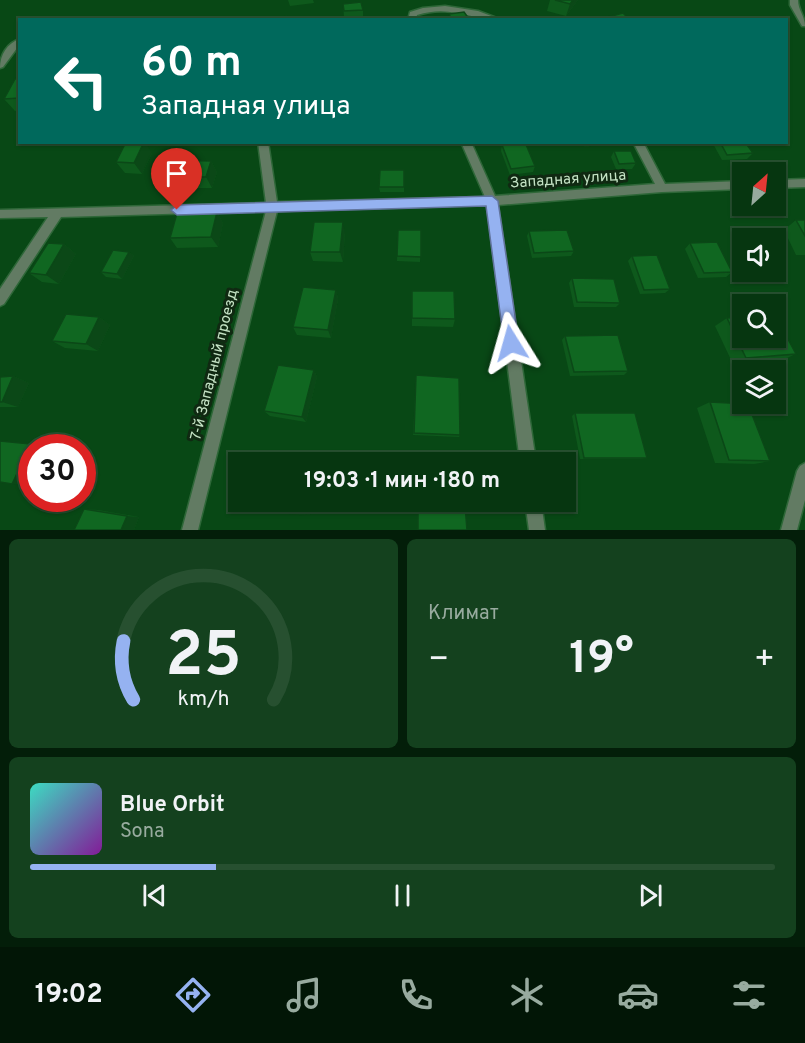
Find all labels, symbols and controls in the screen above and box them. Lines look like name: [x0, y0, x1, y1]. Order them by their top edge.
text: 60 m: [141, 38, 242, 91]
icon: left: [42, 42, 120, 120]
text: Западная улица: [141, 90, 350, 124]
pin: [151, 148, 202, 210]
icon: arrive: [160, 157, 193, 190]
north arrow: [732, 162, 786, 216]
map controls: [732, 162, 786, 414]
street label: Западная улица: [509, 166, 627, 194]
button: sound: [732, 228, 786, 282]
street label: 7-й Западный проезд: [187, 288, 243, 442]
button: search: [732, 294, 786, 348]
position arrow: [479, 311, 543, 375]
button: layers: [732, 360, 786, 414]
speed limit sign: 30: [18, 434, 96, 512]
text: 19:03 · 1 мин · 180 m: [304, 468, 500, 495]
text: Климат: [428, 601, 499, 627]
text: 25: [165, 619, 242, 698]
text: 19°: [569, 632, 634, 689]
text: −: [428, 640, 449, 682]
text: +: [754, 640, 775, 682]
text: km/h: [177, 687, 230, 714]
text: Blue Orbit: [120, 792, 225, 819]
text: Sona: [120, 819, 165, 845]
icon: previous: [138, 879, 171, 912]
icon: pause: [386, 879, 419, 912]
icon: next: [634, 879, 667, 912]
icon: directions: [172, 974, 214, 1016]
icon: music: [283, 974, 325, 1016]
icon: phone: [395, 974, 437, 1016]
icon: climate: [506, 974, 548, 1016]
icon: car: [617, 974, 659, 1016]
icon: filters: [728, 974, 770, 1016]
text: 19:02: [35, 978, 103, 1012]

